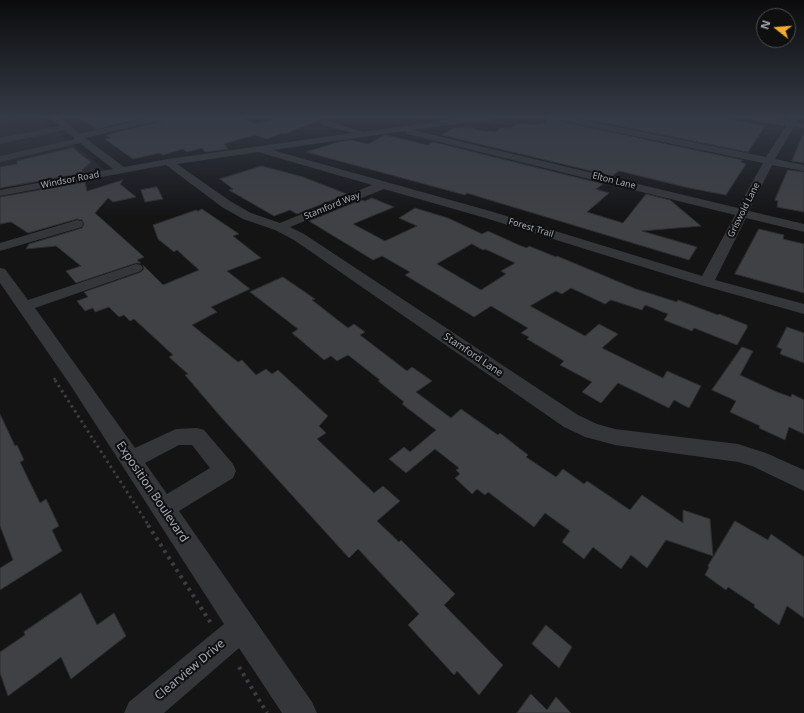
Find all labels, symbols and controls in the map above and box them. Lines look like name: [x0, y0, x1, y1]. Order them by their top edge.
north arrow: [756, 8, 796, 48]
text: N: [757, 18, 773, 31]
street label: Windsor Road: [40, 169, 100, 191]
street label: Elton Lane: [591, 170, 637, 192]
street label: Griswold Lane: [726, 181, 762, 239]
street label: Stamford Way: [302, 190, 362, 222]
street label: Forest Trail: [507, 216, 555, 240]
street label: Stamford Lane: [441, 331, 505, 379]
street label: Exposition Boulevard: [113, 439, 191, 545]
street label: Clearview Drive: [152, 636, 228, 704]

